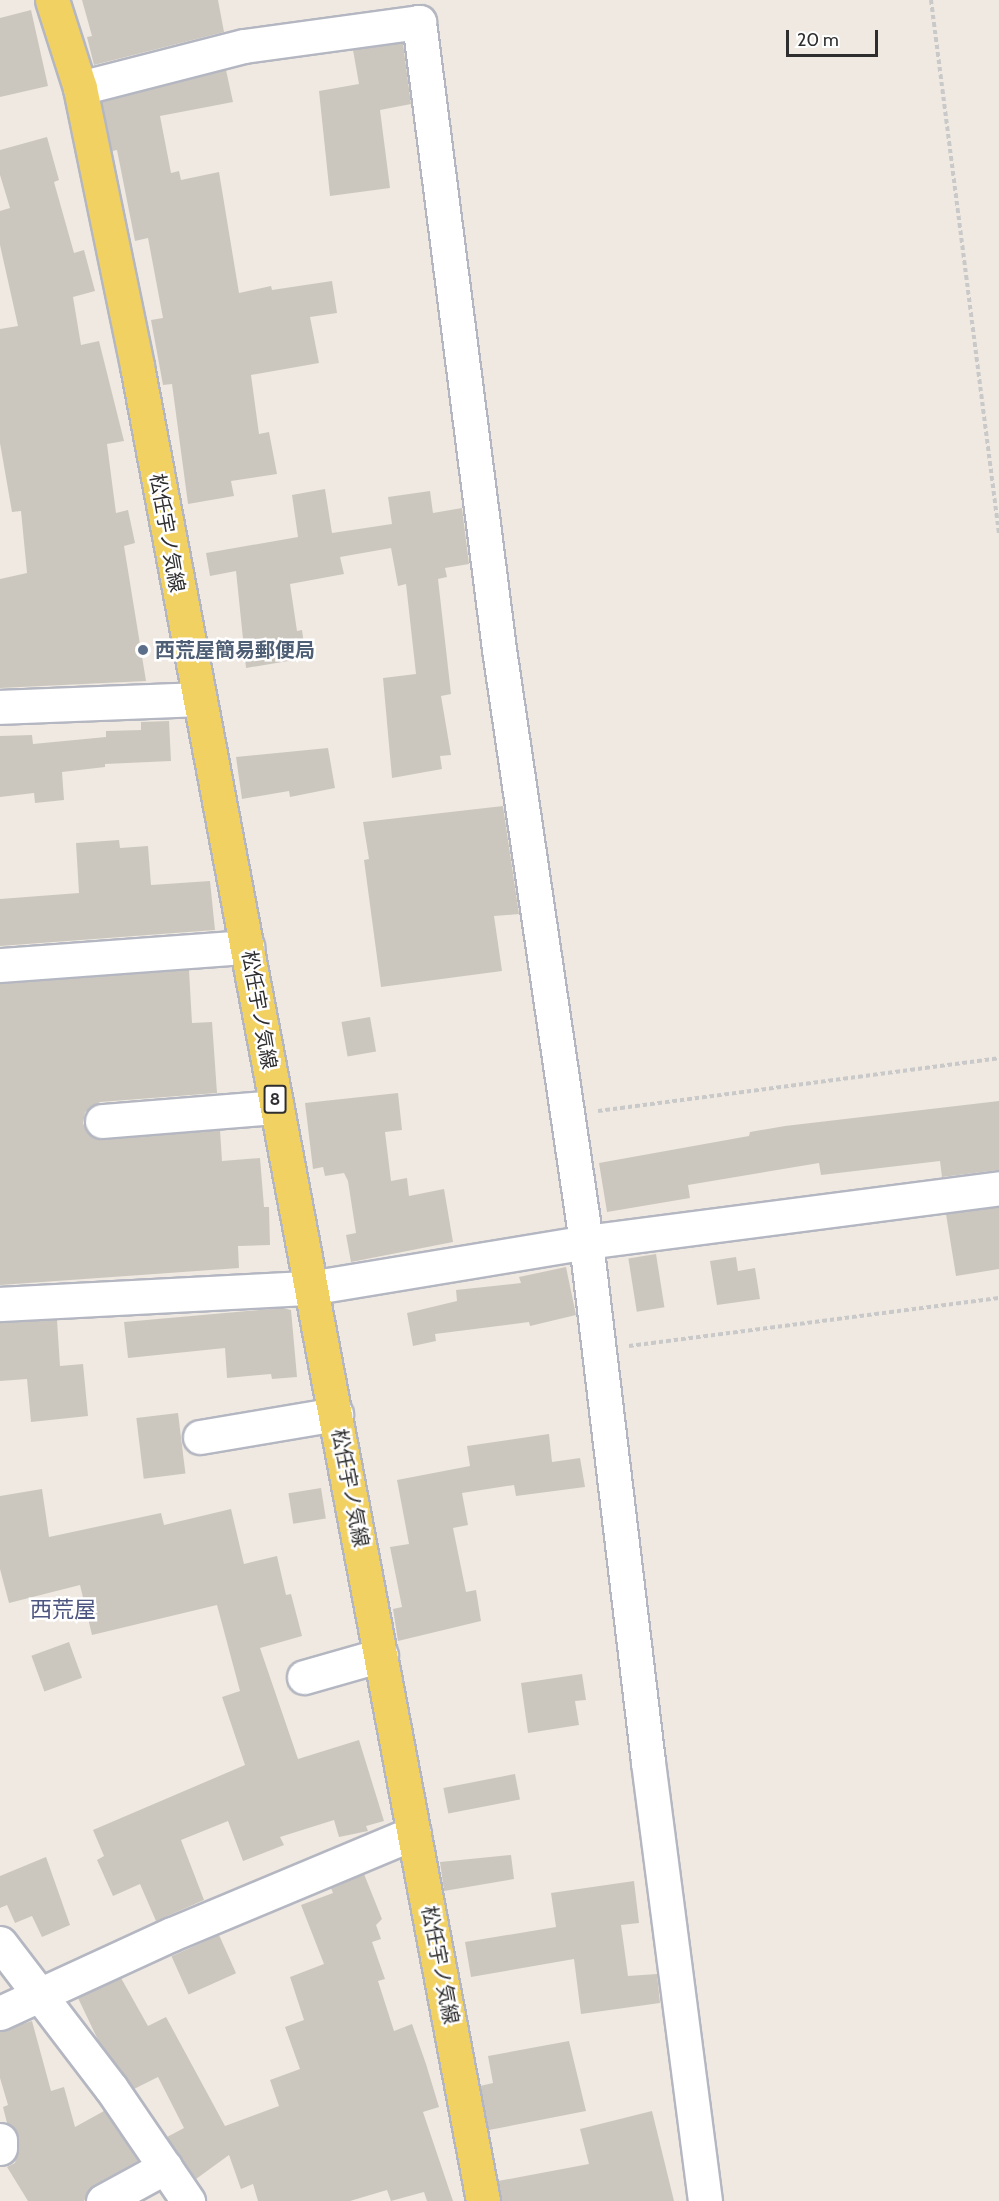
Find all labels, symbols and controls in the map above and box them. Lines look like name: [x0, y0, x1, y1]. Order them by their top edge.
scale bar: [789, 18, 880, 56]
text: 20 m: [797, 29, 839, 51]
street label: 松任宇ノ気線: [145, 472, 189, 594]
place label: 西荒屋簡易郵便局: [155, 638, 315, 662]
marker: 西荒屋簡易郵便局: [136, 643, 150, 657]
street label: 松任宇ノ気線: [237, 949, 281, 1071]
road number: 8: [263, 1084, 287, 1114]
street label: 松任宇ノ気線: [327, 1427, 373, 1549]
district label: 西荒屋: [30, 1597, 96, 1623]
street label: 松任宇ノ気線: [417, 1904, 463, 2026]

